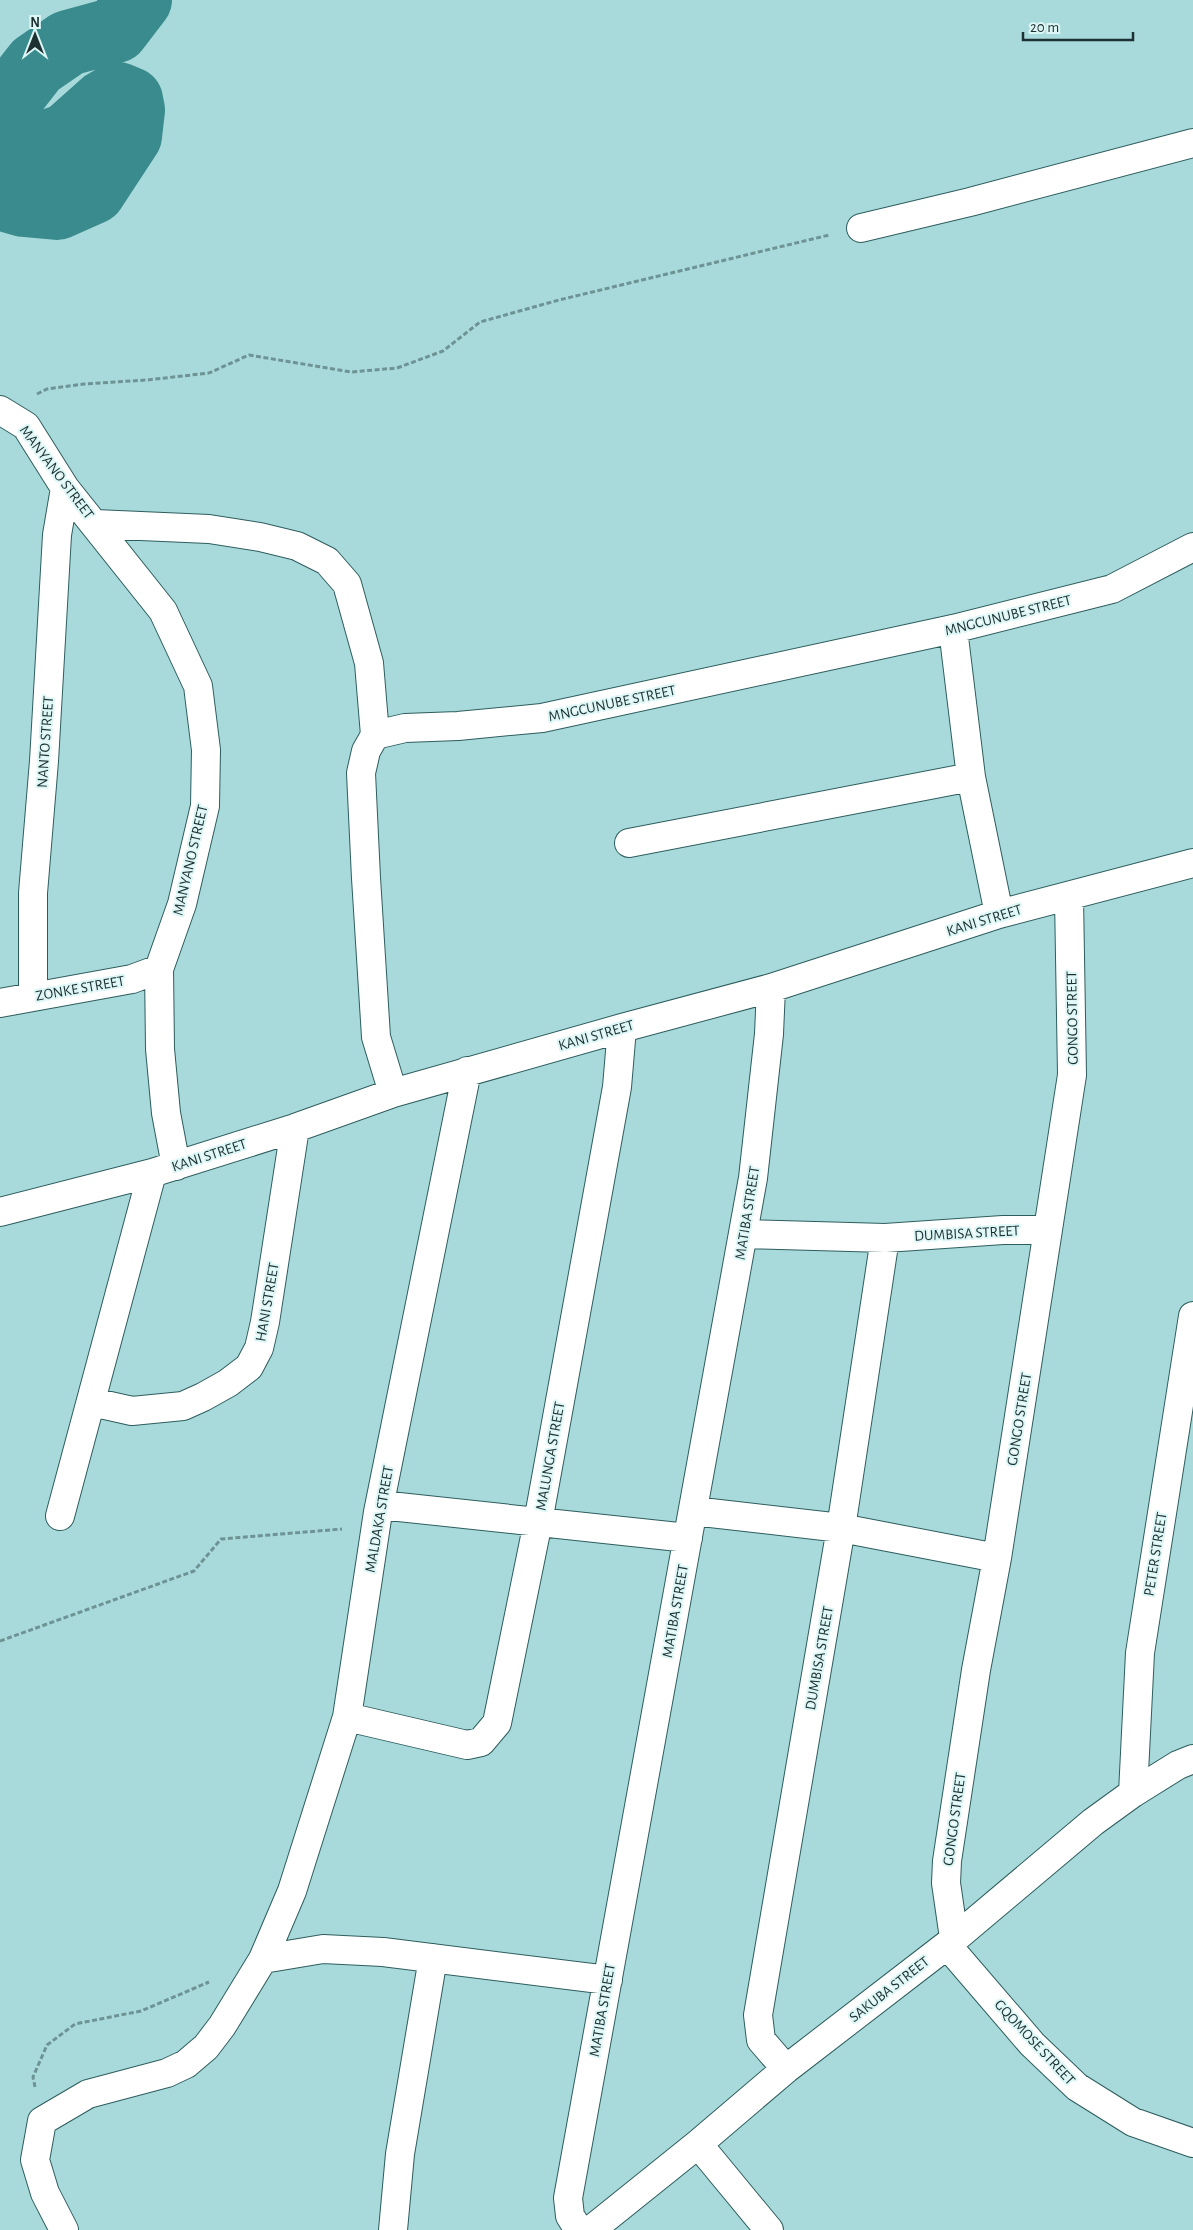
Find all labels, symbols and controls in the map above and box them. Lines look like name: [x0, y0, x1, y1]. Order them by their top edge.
north arrow: [10, 10, 60, 60]
scale bar: [1023, 10, 1133, 42]
text: N: [30, 16, 40, 30]
text: 20 m: [1030, 20, 1059, 35]
street label: MANYANO STREET: [17, 423, 97, 522]
street label: MNGCUNUBE STREET: [943, 592, 1074, 638]
street label: MNGCUNUBE STREET: [547, 683, 678, 724]
street label: NANTO STREET: [35, 695, 56, 788]
street label: MANYANO STREET: [170, 803, 211, 917]
street label: KANI STREET: [945, 902, 1024, 939]
street label: GONGO STREET: [1064, 970, 1081, 1065]
street label: ZONKE STREET: [34, 973, 126, 1004]
street label: KANI STREET: [557, 1017, 636, 1053]
street label: KANI STREET: [170, 1136, 249, 1175]
street label: MATIBA STREET: [733, 1165, 762, 1261]
street label: DUMBISA STREET: [914, 1223, 1021, 1244]
street label: HANI STREET: [253, 1261, 282, 1343]
street label: GONGO STREET: [1005, 1371, 1034, 1467]
street label: MALUNGA STREET: [534, 1400, 568, 1512]
street label: MALDAKA STREET: [363, 1464, 396, 1574]
street label: PETER STREET: [1141, 1510, 1170, 1597]
street label: MATIBA STREET: [660, 1563, 691, 1659]
street label: DUMBISA STREET: [803, 1604, 836, 1711]
street label: GONGO STREET: [941, 1771, 969, 1867]
street label: SAKUBA STREET: [847, 1953, 933, 2025]
street label: MATIBA STREET: [587, 1962, 618, 2058]
street label: GQOMOSE STREET: [991, 1997, 1078, 2088]

